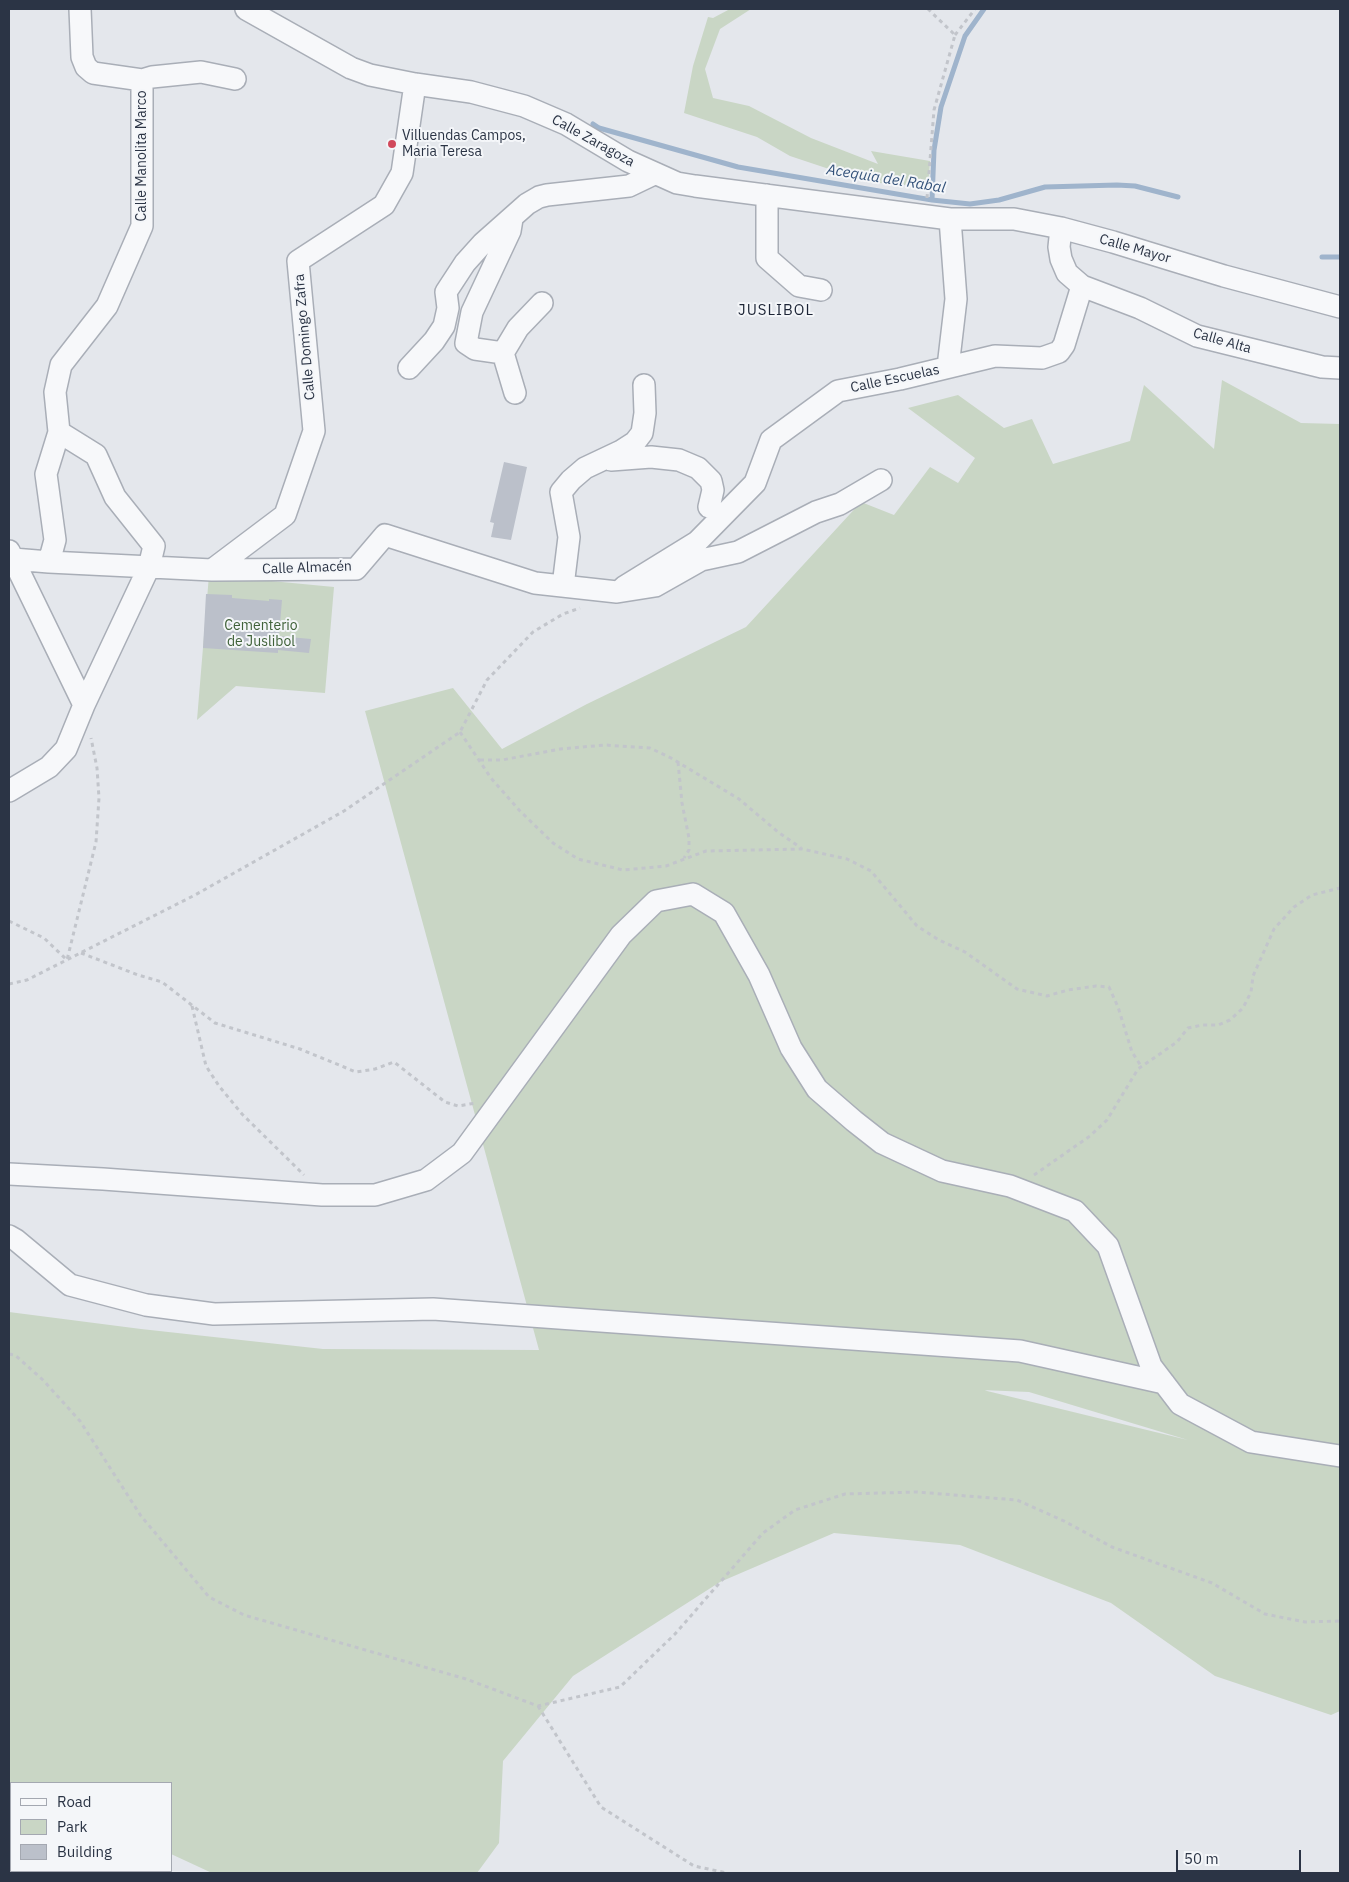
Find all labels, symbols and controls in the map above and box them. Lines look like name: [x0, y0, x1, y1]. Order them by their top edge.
street label: Calle Manolita Marco: [134, 90, 150, 222]
street label: Calle Zaragoza: [549, 111, 637, 171]
place label: Villuendas Campos, Maria Teresa: [402, 128, 526, 160]
marker: Villuendas Campos, Maria Teresa: [386, 138, 398, 150]
water label: Acequia del Rabal: [825, 161, 947, 197]
street label: Calle Mayor: [1097, 231, 1173, 267]
street label: Calle Domingo Zafra: [291, 273, 319, 401]
district label: JUSLIBOL: [737, 302, 815, 320]
street label: Calle Alta: [1191, 325, 1253, 357]
street label: Calle Escuelas: [849, 361, 941, 397]
street label: Calle Almacén: [262, 558, 352, 578]
park label: Cementerio de Juslibol: [224, 618, 298, 650]
legend: [10, 1782, 172, 1872]
text: Road: [57, 1792, 92, 1811]
text: Park: [57, 1817, 87, 1836]
scale bar: [1179, 1840, 1304, 1872]
text: Building: [57, 1842, 112, 1861]
text: 50 m: [1184, 1849, 1219, 1868]

